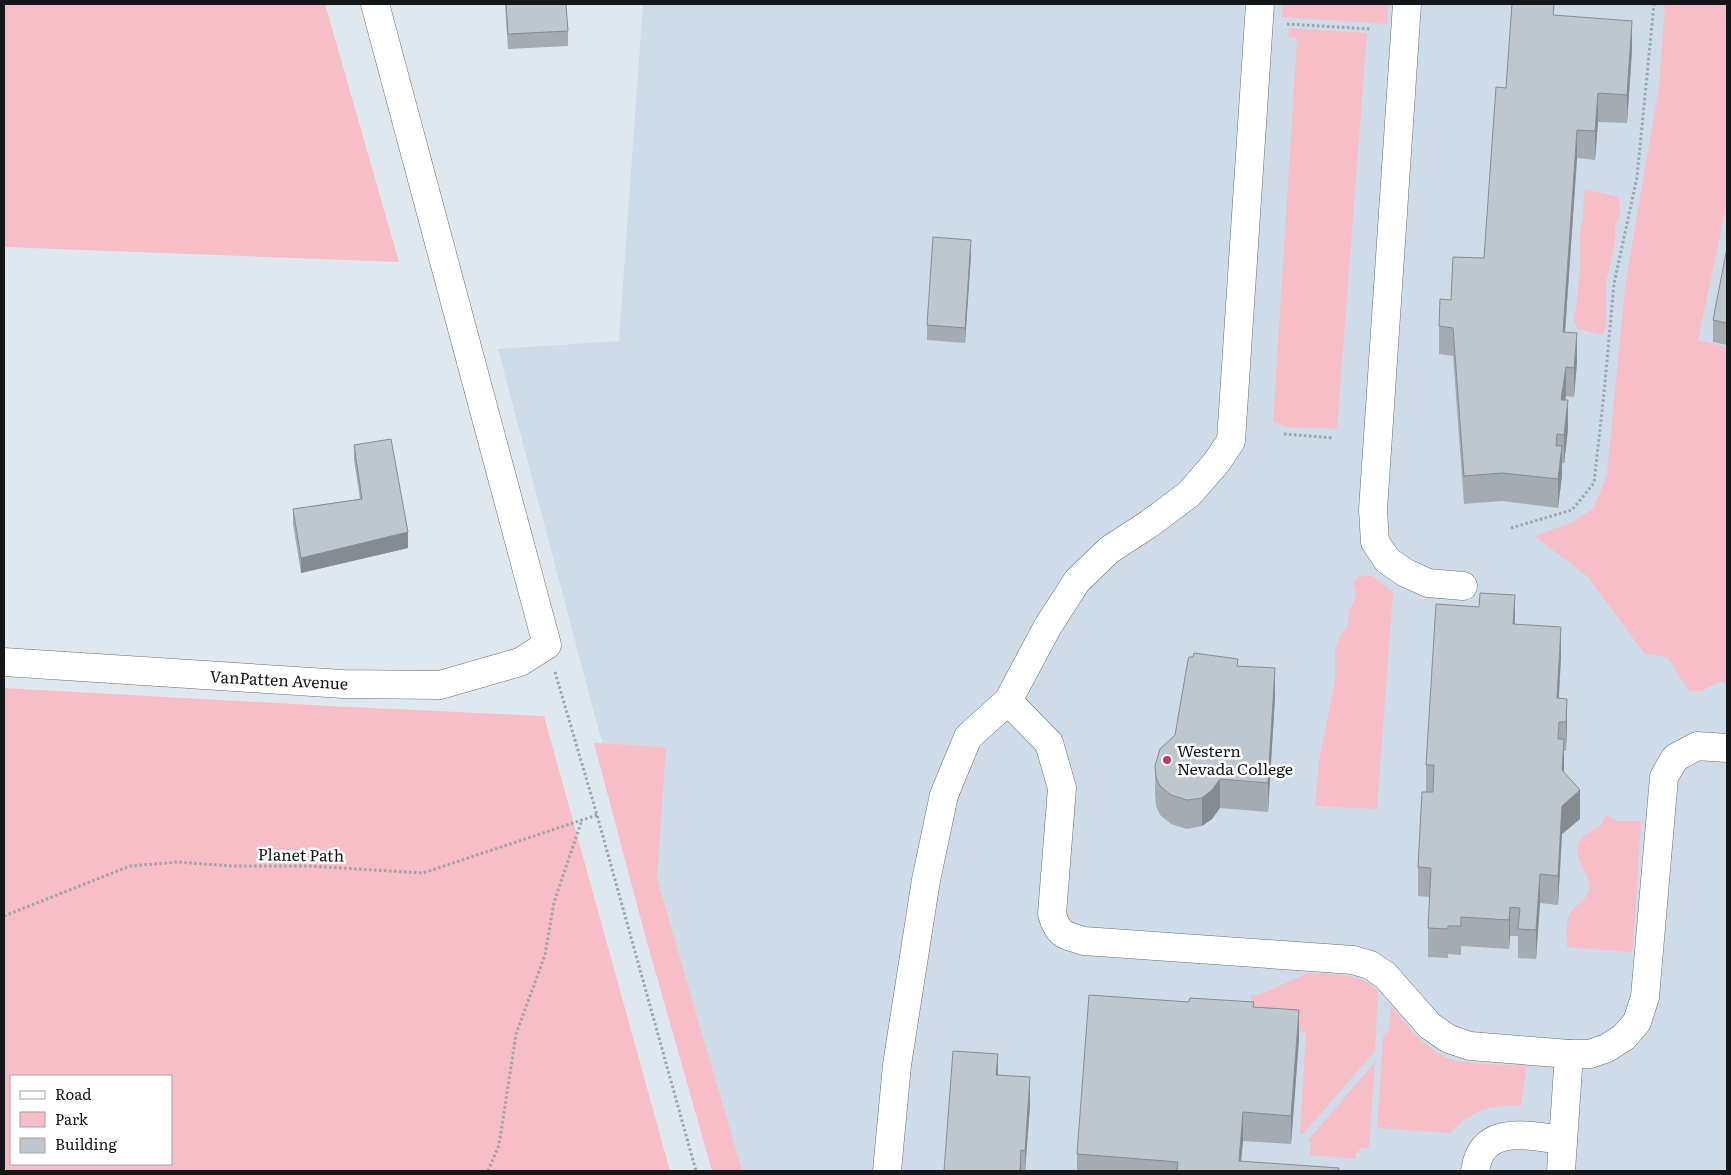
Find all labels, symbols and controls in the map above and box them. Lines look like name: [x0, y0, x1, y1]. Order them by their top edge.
street label: VanPatten Avenue: [209, 663, 349, 695]
place label: Western Nevada College: [1177, 738, 1293, 780]
marker: Western Nevada College: [1161, 754, 1173, 766]
street label: Planet Path: [258, 841, 345, 867]
legend: [10, 1075, 172, 1165]
text: Road: [55, 1082, 91, 1105]
text: Park: [55, 1107, 89, 1130]
text: Building: [55, 1132, 117, 1155]

